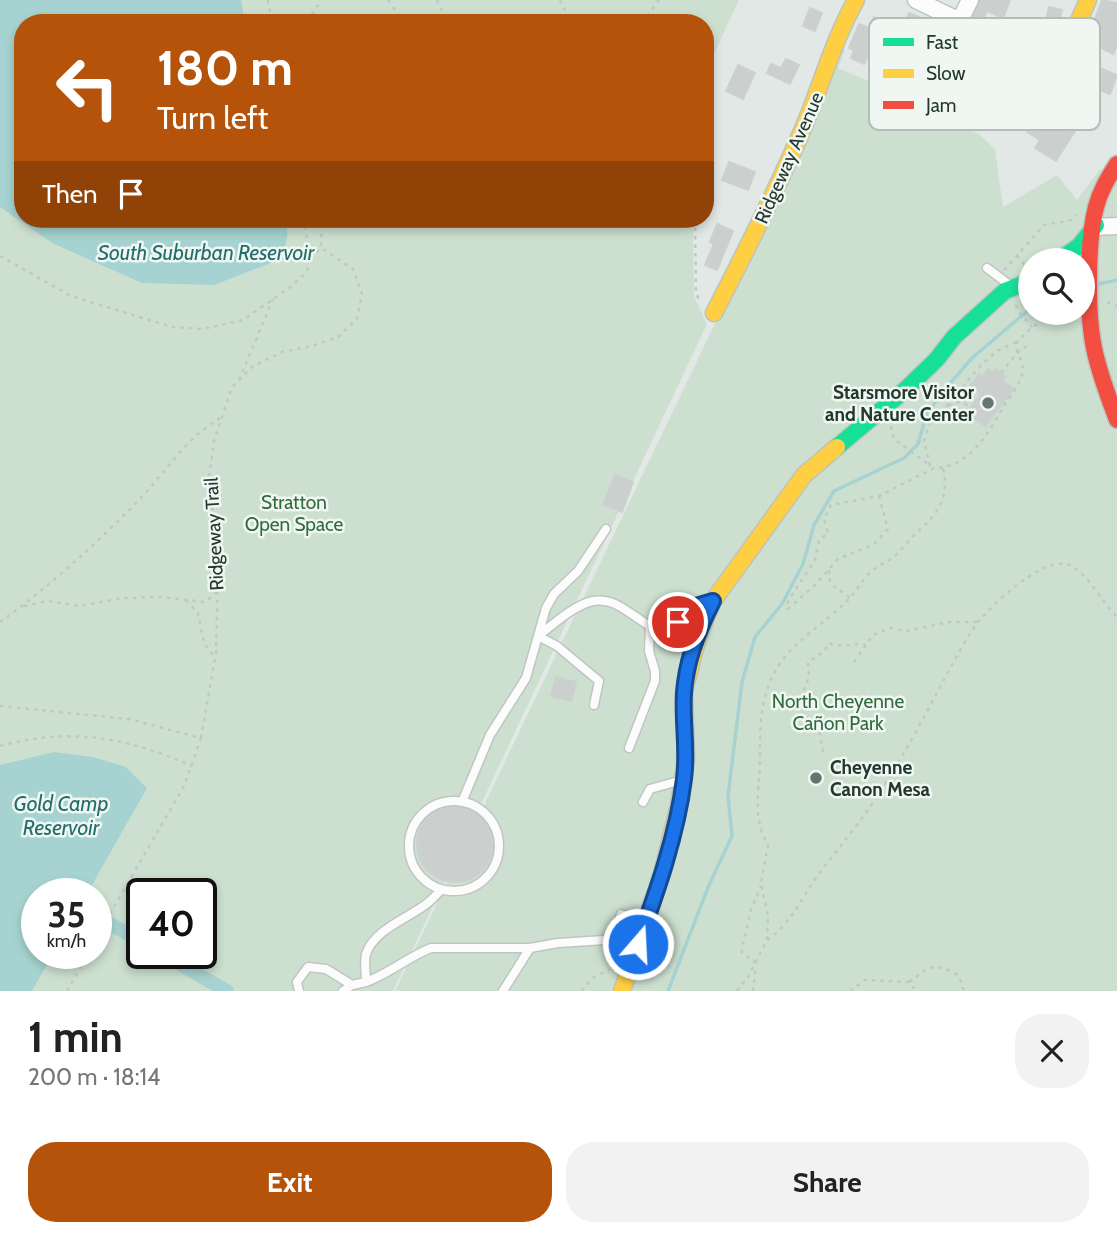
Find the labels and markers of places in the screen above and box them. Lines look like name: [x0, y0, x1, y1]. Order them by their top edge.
place label: Starsmore Visitor and Nature Center: [825, 381, 975, 426]
marker: Starsmore Visitor and Nature Center: [980, 395, 996, 411]
pin: [648, 592, 708, 652]
place label: Cheyenne Canon Mesa: [830, 756, 931, 801]
marker: Cheyenne Canon Mesa: [808, 770, 824, 786]

